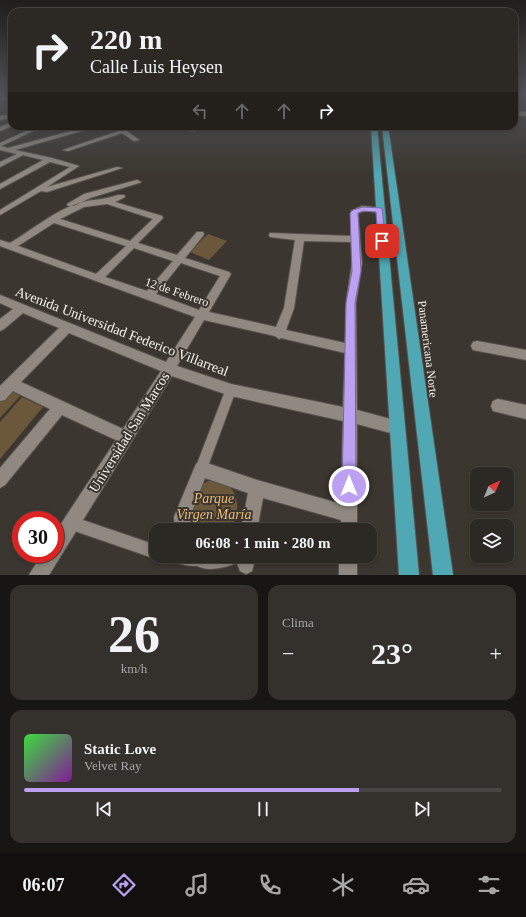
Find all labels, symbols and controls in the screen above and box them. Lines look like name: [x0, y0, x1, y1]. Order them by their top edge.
icon: right: [24, 24, 76, 76]
text: 220 m: [90, 24, 162, 55]
text: Calle Luis Heysen: [90, 57, 223, 77]
icon: left: [189, 100, 211, 122]
icon: ahead: [231, 100, 253, 122]
icon: ahead: [273, 100, 295, 122]
icon: right: [315, 100, 337, 122]
pin: [365, 224, 399, 258]
icon: arrive: [371, 230, 393, 252]
street label: 12 de Febrero: [143, 275, 211, 309]
street label: Avenida Universidad Federico Villarreal: [13, 284, 230, 379]
street label: Panamericana Norte: [415, 300, 441, 398]
street label: Universidad San Marcos: [86, 370, 172, 495]
position arrow: [328, 465, 370, 507]
north arrow: [470, 467, 514, 511]
map controls: [470, 467, 514, 563]
park label: Parque Virgen María: [176, 491, 252, 522]
speed limit sign: 30: [12, 511, 64, 563]
button: layers: [470, 519, 514, 563]
text: 06:08 · 1 min · 280 m: [196, 535, 331, 551]
text: 26: [108, 606, 160, 663]
text: Clima: [282, 615, 314, 630]
text: 23°: [371, 637, 413, 670]
text: −: [282, 641, 294, 666]
text: +: [490, 641, 502, 666]
text: km/h: [121, 661, 147, 676]
text: Static Love: [84, 741, 156, 757]
text: Velvet Ray: [84, 758, 141, 773]
icon: previous: [93, 798, 115, 820]
icon: pause: [252, 798, 274, 820]
icon: next: [411, 798, 433, 820]
icon: directions: [110, 871, 138, 899]
icon: music: [183, 871, 211, 899]
icon: phone: [256, 871, 284, 899]
icon: climate: [329, 871, 357, 899]
icon: car: [402, 871, 430, 899]
icon: filters: [475, 871, 503, 899]
text: 06:07: [23, 875, 65, 895]

